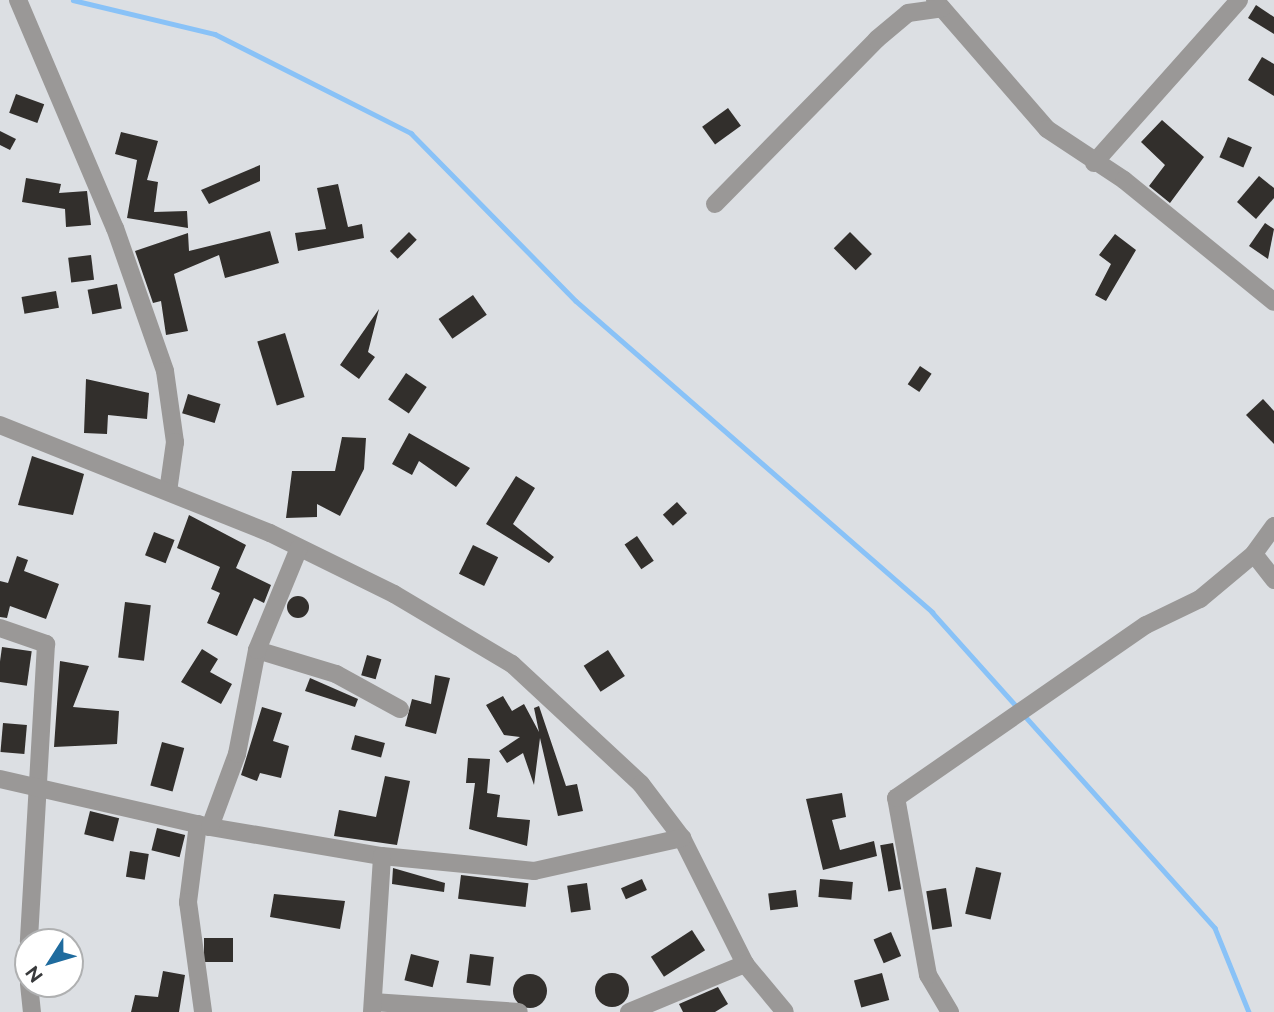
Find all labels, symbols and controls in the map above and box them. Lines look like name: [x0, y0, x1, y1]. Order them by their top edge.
north arrow: [14, 928, 84, 998]
text: N: [21, 962, 47, 987]

